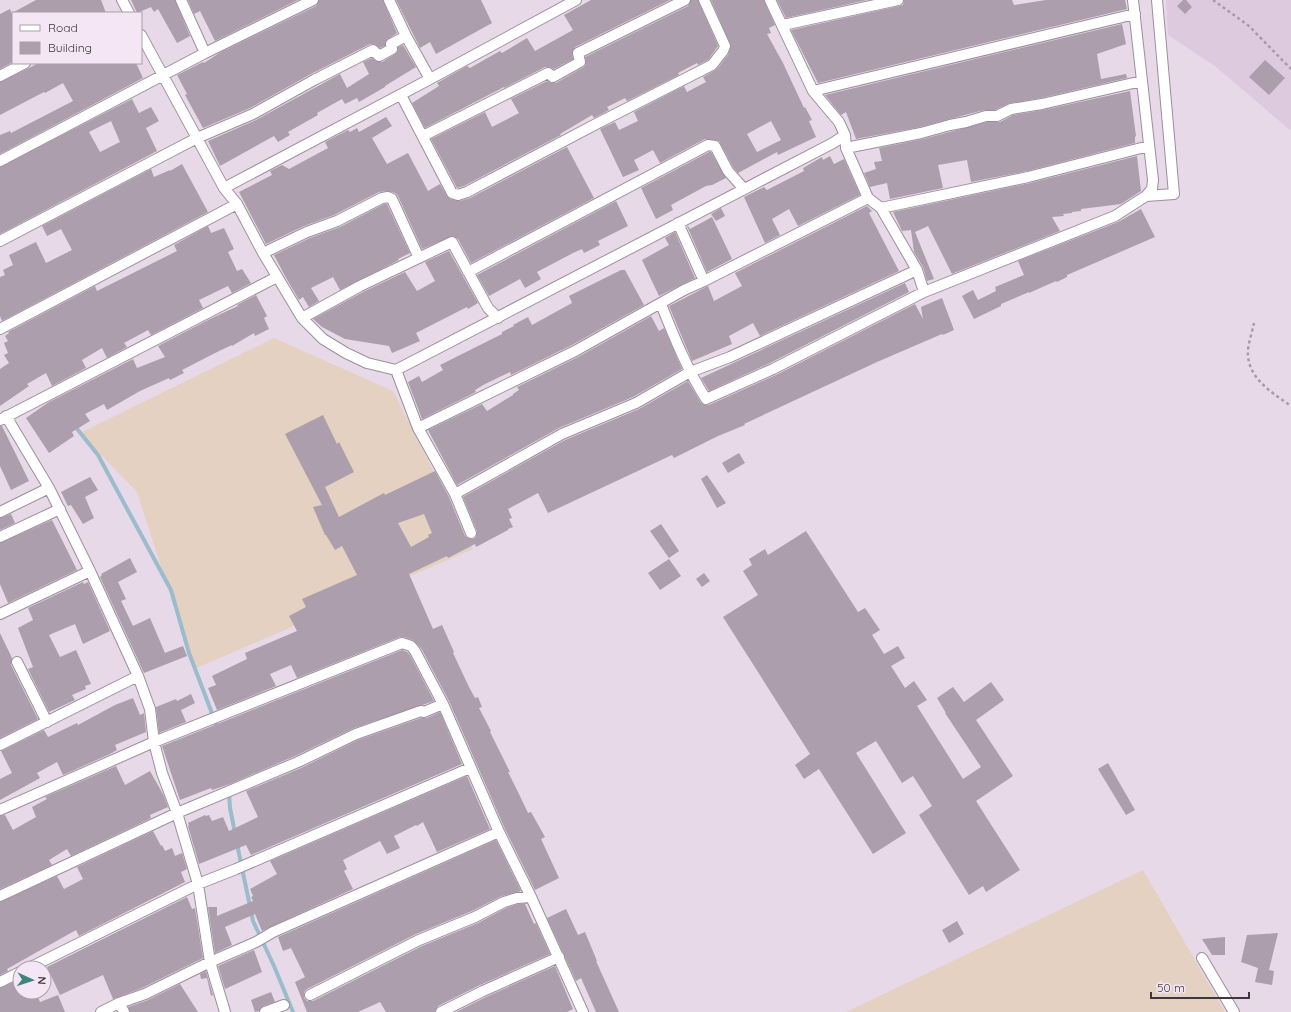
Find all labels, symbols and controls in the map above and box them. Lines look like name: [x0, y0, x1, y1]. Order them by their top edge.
legend: [12, 12, 142, 64]
text: Road: [48, 20, 78, 35]
text: Building: [48, 40, 92, 55]
north arrow: [12, 960, 52, 1000]
scale bar: [1151, 974, 1249, 1000]
text: N: [35, 976, 49, 985]
text: 50 m: [1157, 980, 1185, 995]

